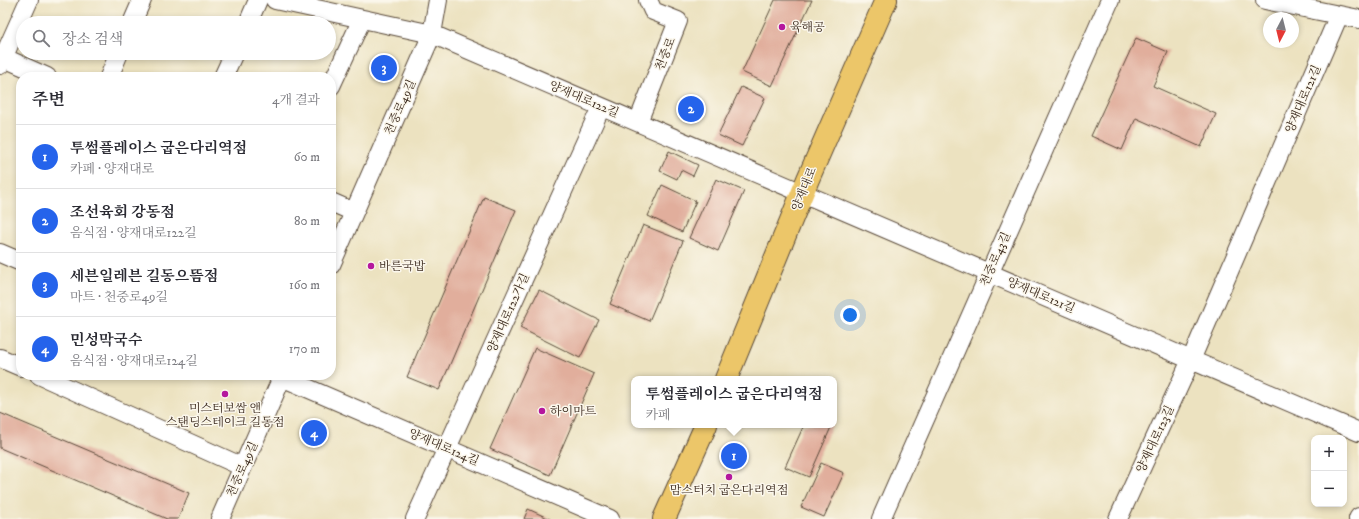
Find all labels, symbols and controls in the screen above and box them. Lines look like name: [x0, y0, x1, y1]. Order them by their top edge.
north arrow: [1263, 12, 1299, 48]
search box: [16, 16, 336, 60]
place label: 육해공: [790, 20, 825, 35]
marker: 육해공: [777, 22, 787, 32]
icon: search: [30, 27, 52, 49]
text: 장소 검색: [62, 30, 123, 49]
street label: 천중로: [652, 35, 679, 73]
pin: 3: [371, 53, 397, 83]
street label: 양재대로121길: [1282, 63, 1325, 136]
street label: 천중로49길: [382, 77, 419, 137]
street label: 양재대로122길: [547, 78, 621, 121]
text: 주변: [32, 89, 65, 111]
text: 4개 결과: [272, 92, 320, 108]
pin: 2: [678, 94, 704, 124]
text: 투썸플레이스 굽은다리역점: [70, 139, 247, 158]
text: 1: [43, 149, 47, 165]
text: 60 m: [294, 149, 320, 165]
text: 카페 · 양재대로: [70, 161, 154, 177]
street label: 양재대로: [789, 165, 820, 213]
text: 조선육회 강동점: [70, 203, 175, 222]
text: 2: [42, 213, 48, 229]
text: 80 m: [294, 213, 320, 229]
text: 음식점 · 양재대로122길: [70, 225, 197, 241]
street label: 천중로43길: [977, 230, 1014, 289]
place label: 바른국밥: [379, 259, 426, 274]
marker: 바른국밥: [366, 261, 376, 271]
text: 세븐일레븐 길동으뜸점: [70, 267, 218, 286]
street label: 양재대로122가길: [484, 271, 533, 355]
street label: 양재대로121길: [1004, 274, 1077, 317]
text: 3: [43, 277, 47, 293]
text: 160 m: [289, 277, 320, 293]
text: 마트 · 천중로49길: [70, 289, 168, 305]
your location: [840, 305, 860, 325]
text: 민성막국수: [70, 331, 142, 350]
text: 4: [41, 341, 49, 357]
text: 170 m: [289, 341, 320, 357]
text: 음식점 · 양재대로124길: [70, 353, 198, 369]
popup: [631, 376, 837, 428]
text: 투썸플레이스 굽은다리역점: [645, 385, 823, 404]
marker: 미스터보쌈 앤 스탠딩스테이크 길동점: [220, 389, 230, 399]
place label: 미스터보쌈 앤 스탠딩스테이크 길동점: [166, 401, 284, 430]
street label: 양재대로123길: [1133, 403, 1178, 475]
place label: 하이마트: [550, 404, 597, 419]
marker: 하이마트: [537, 406, 547, 416]
text: 카페: [645, 407, 671, 423]
pin: 4: [301, 418, 327, 448]
street label: 양재대로124길: [406, 426, 481, 469]
map controls: [1311, 435, 1347, 507]
button: +: [1311, 435, 1347, 471]
street label: 천중로49길: [224, 439, 261, 499]
pin: 1: [721, 441, 747, 471]
button: −: [1311, 471, 1347, 507]
marker: 맘스터치 굽은다리역점: [724, 472, 734, 482]
place label: 맘스터치 굽은다리역점: [670, 483, 788, 498]

